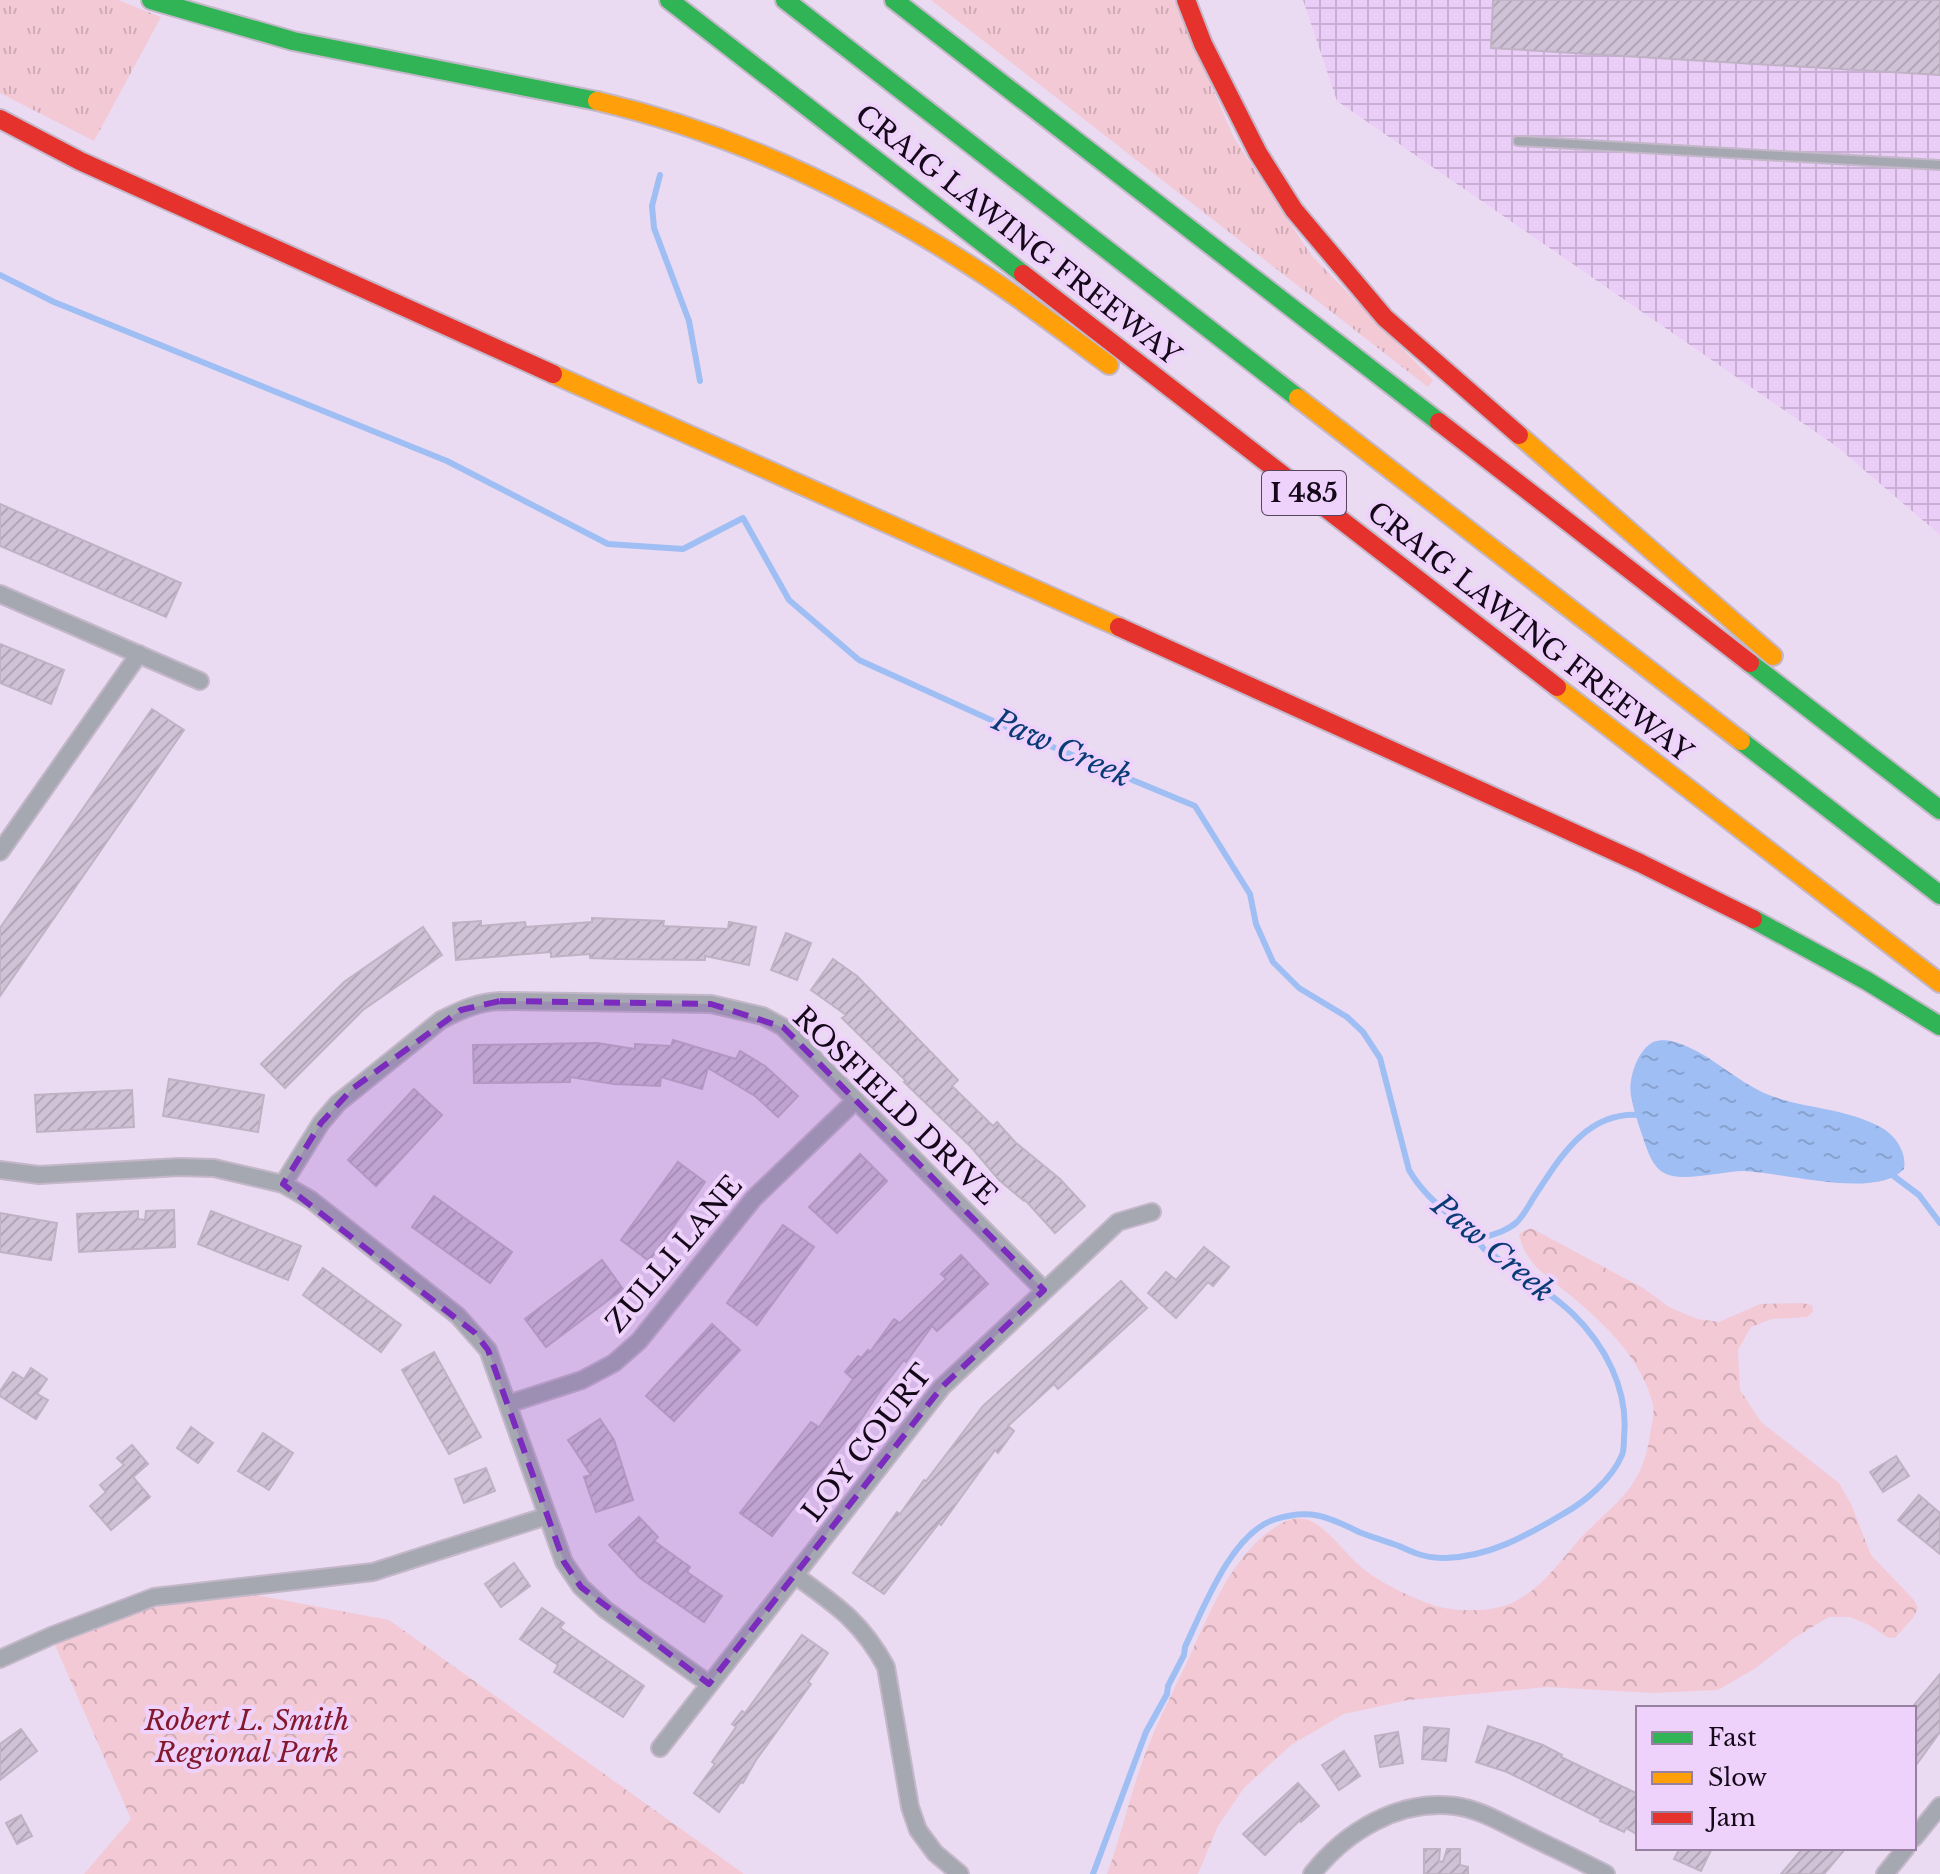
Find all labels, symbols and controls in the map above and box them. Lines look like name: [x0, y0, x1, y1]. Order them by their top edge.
street label: CRAIG LAWING FREEWAY: [848, 97, 1188, 373]
road number: I 485: [1262, 471, 1346, 515]
street label: CRAIG LAWING FREEWAY: [1360, 494, 1700, 770]
water label: Paw Creek: [986, 701, 1137, 795]
street label: ROSFIELD DRIVE: [786, 1000, 1004, 1212]
street label: ZULLI LANE: [598, 1169, 750, 1339]
water label: Paw Creek: [1424, 1186, 1562, 1310]
street label: LOY COURT: [795, 1357, 939, 1528]
park label: Robert L. Smith Regional Park: [144, 1703, 349, 1770]
legend: [1636, 1706, 1916, 1850]
text: Fast: [1708, 1723, 1756, 1752]
text: Slow: [1708, 1763, 1767, 1792]
text: Jam: [1705, 1803, 1756, 1832]

